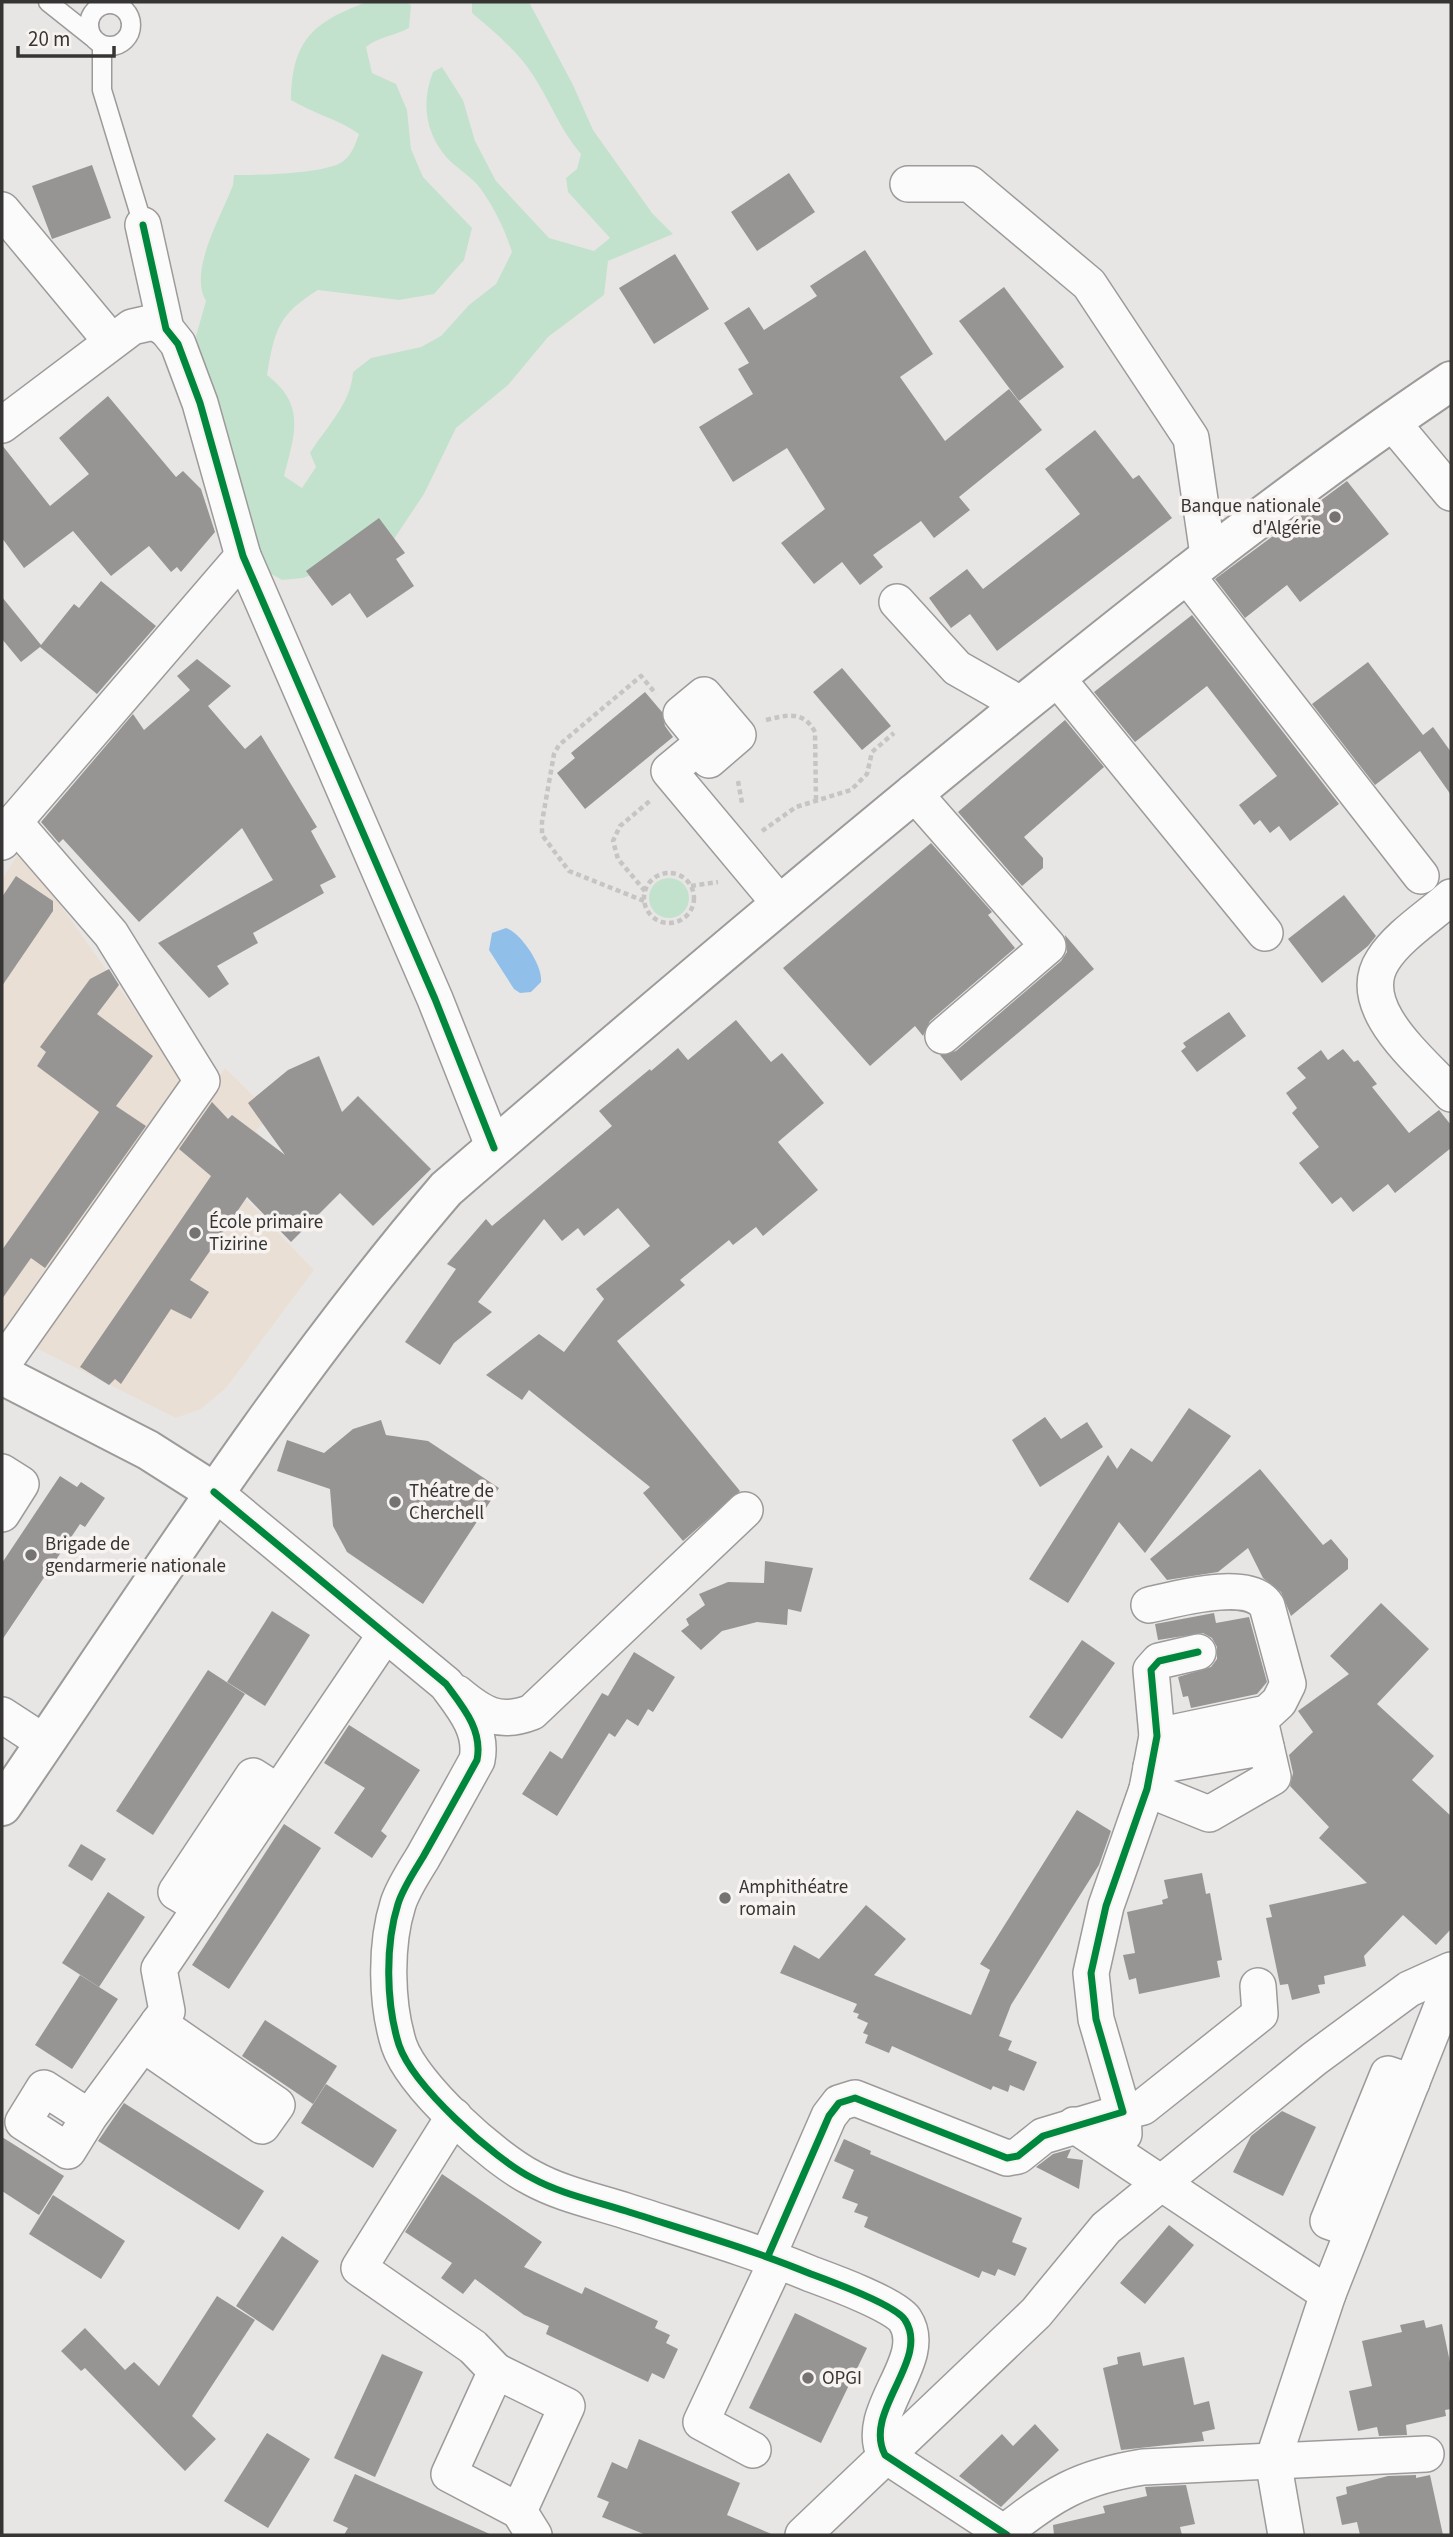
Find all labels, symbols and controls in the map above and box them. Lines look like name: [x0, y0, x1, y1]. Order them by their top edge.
scale bar: [18, 14, 114, 58]
text: 20 m: [28, 24, 70, 54]
place label: Banque nationale d'Algérie: [1180, 493, 1321, 542]
marker: Banque nationale d'Algérie: [1327, 509, 1343, 525]
place label: École primaire Tizirine: [209, 1209, 323, 1258]
marker: École primaire Tizirine: [187, 1225, 203, 1241]
place label: Théatre de Cherchell: [409, 1478, 494, 1527]
marker: Théatre de Cherchell: [387, 1494, 403, 1510]
place label: Brigade de gendarmerie nationale: [45, 1531, 226, 1580]
marker: Brigade de gendarmerie nationale: [23, 1547, 39, 1563]
place label: Amphithéatre romain: [739, 1874, 848, 1923]
marker: Amphithéatre romain: [717, 1890, 733, 1906]
place label: OPGI: [822, 2365, 862, 2392]
marker: OPGI: [800, 2370, 816, 2386]

